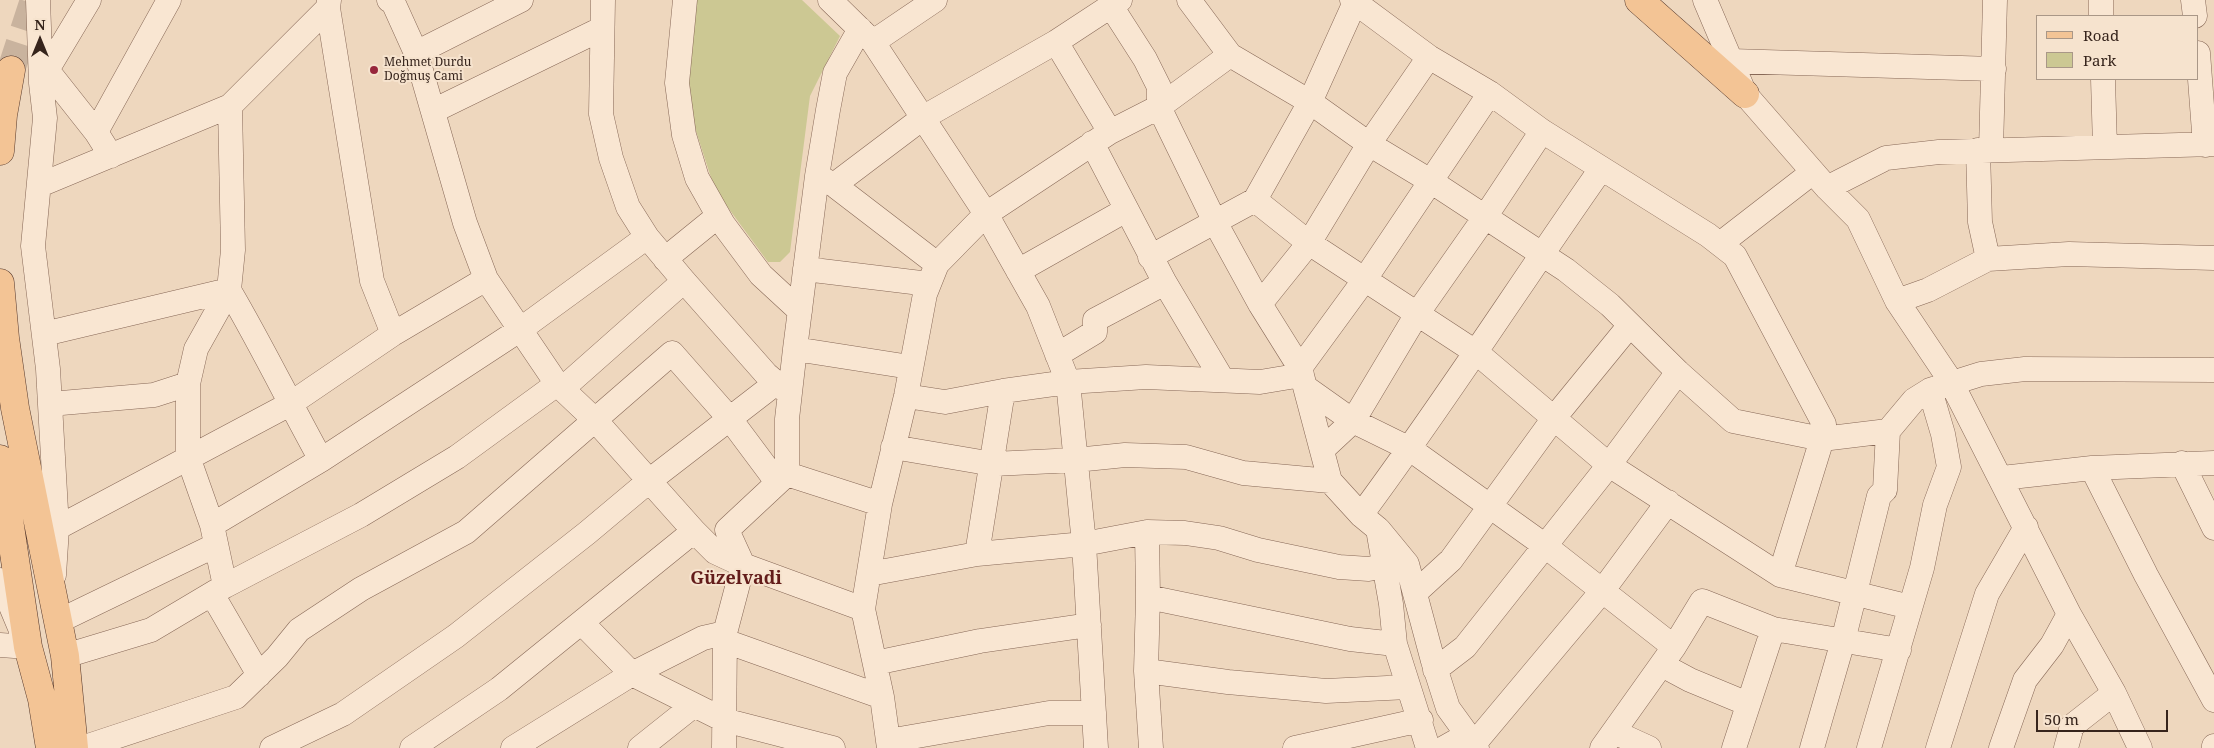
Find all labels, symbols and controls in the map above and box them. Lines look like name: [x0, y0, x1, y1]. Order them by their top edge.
north arrow: [15, 15, 65, 65]
text: N: [34, 15, 46, 34]
legend: [2036, 15, 2199, 80]
text: Road: [2083, 25, 2119, 45]
text: Park: [2083, 50, 2116, 70]
place label: Mehmet Durdu Doğmuş Cami: [384, 56, 471, 84]
marker: Mehmet Durdu Doğmuş Cami: [368, 64, 380, 76]
district label: Güzelvadi: [690, 568, 782, 590]
scale bar: [2039, 700, 2172, 732]
text: 50 m: [2044, 709, 2079, 729]

